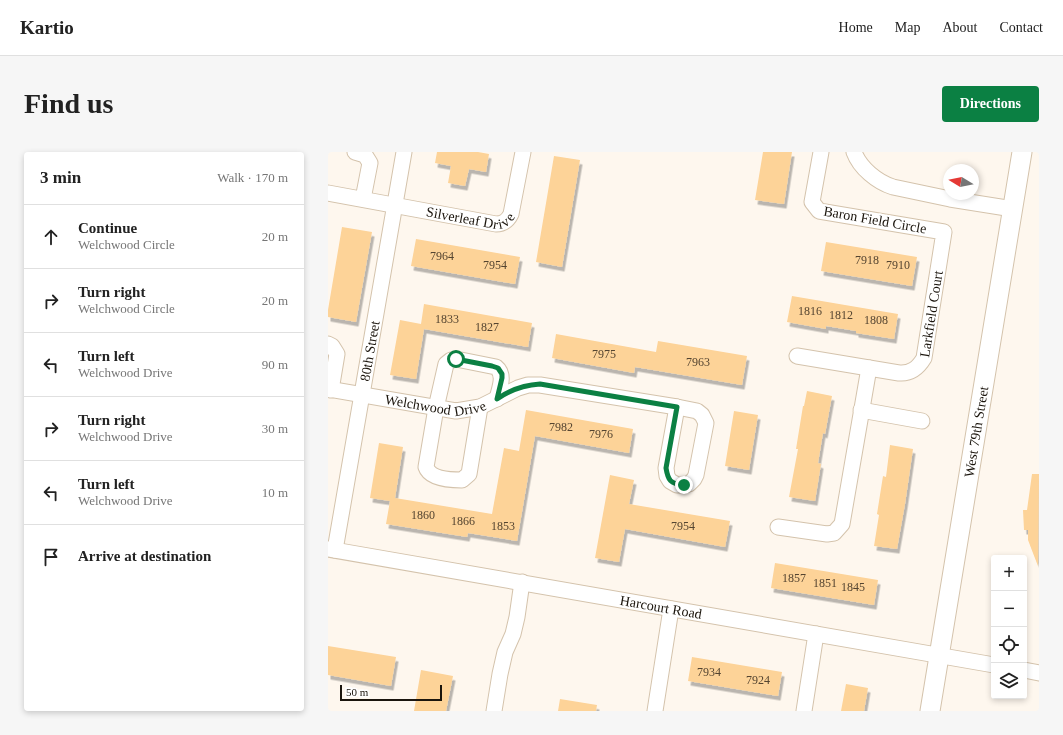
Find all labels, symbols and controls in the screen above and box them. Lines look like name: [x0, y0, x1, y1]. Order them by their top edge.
text: Kartio: [20, 17, 74, 38]
text: Home: [839, 20, 873, 35]
text: Map: [895, 20, 920, 35]
text: About: [942, 20, 977, 35]
text: Contact: [999, 20, 1043, 35]
button: Directions: [942, 86, 1039, 122]
text: Find us: [24, 88, 114, 119]
north arrow: [943, 164, 979, 200]
text: 3 min: [40, 168, 81, 187]
text: Walk · 170 m: [217, 170, 288, 185]
street label: Silverleaf Drive: [425, 204, 517, 232]
street label: Baron Field Circle: [822, 204, 928, 236]
text: Continue: [78, 220, 137, 236]
icon: ahead: [40, 226, 62, 248]
text: 20 m: [262, 229, 288, 244]
text: Welchwood Circle: [78, 237, 175, 252]
house number: 7964: [430, 249, 454, 263]
house number: 7918: [855, 253, 879, 267]
house number: 7954: [483, 258, 507, 272]
house number: 7910: [886, 258, 910, 272]
street label: Larkfield Court: [917, 269, 945, 358]
text: Turn right: [78, 284, 145, 300]
icon: right: [40, 290, 62, 312]
text: 20 m: [262, 293, 288, 308]
text: Welchwood Circle: [78, 301, 175, 316]
house number: 1816: [798, 304, 822, 318]
house number: 1812: [829, 308, 853, 322]
house number: 1833: [435, 312, 459, 326]
house number: 1808: [864, 313, 888, 327]
street label: 80th Street: [357, 319, 382, 382]
house number: 1827: [475, 320, 499, 334]
house number: 7975: [592, 347, 616, 361]
text: Turn left: [78, 348, 135, 364]
route start: [447, 350, 465, 368]
icon: left: [40, 354, 62, 376]
house number: 7963: [686, 355, 710, 369]
text: 90 m: [262, 357, 288, 372]
text: Welchwood Drive: [78, 365, 173, 380]
street label: West 79th Street: [961, 385, 991, 478]
street label: Welchwood Drive: [384, 391, 489, 419]
text: Turn right: [78, 412, 145, 428]
icon: right: [40, 418, 62, 440]
house number: 7982: [549, 420, 573, 434]
text: 30 m: [262, 421, 288, 436]
house number: 7976: [589, 427, 613, 441]
text: Welchwood Drive: [78, 429, 173, 444]
text: Turn left: [78, 476, 135, 492]
route end: [675, 476, 693, 494]
icon: left: [40, 482, 62, 504]
text: 10 m: [262, 485, 288, 500]
text: Welchwood Drive: [78, 493, 173, 508]
house number: 1860: [411, 508, 435, 522]
house number: 1866: [451, 514, 475, 528]
house number: 1853: [491, 519, 515, 533]
house number: 7954: [671, 519, 695, 533]
icon: arrive: [40, 546, 62, 568]
text: Arrive at destination: [78, 548, 211, 564]
map controls: [991, 555, 1027, 699]
button: +: [991, 555, 1027, 591]
house number: 1857: [782, 571, 806, 585]
house number: 1851: [813, 576, 837, 590]
house number: 1845: [841, 580, 865, 594]
button: −: [991, 591, 1027, 627]
street label: Harcourt Road: [619, 593, 703, 621]
button: locate: [991, 627, 1027, 663]
button: layers: [991, 663, 1027, 699]
house number: 7934: [697, 665, 721, 679]
house number: 7924: [746, 673, 770, 687]
scale bar: [340, 683, 442, 702]
text: 50 m: [346, 686, 368, 698]

